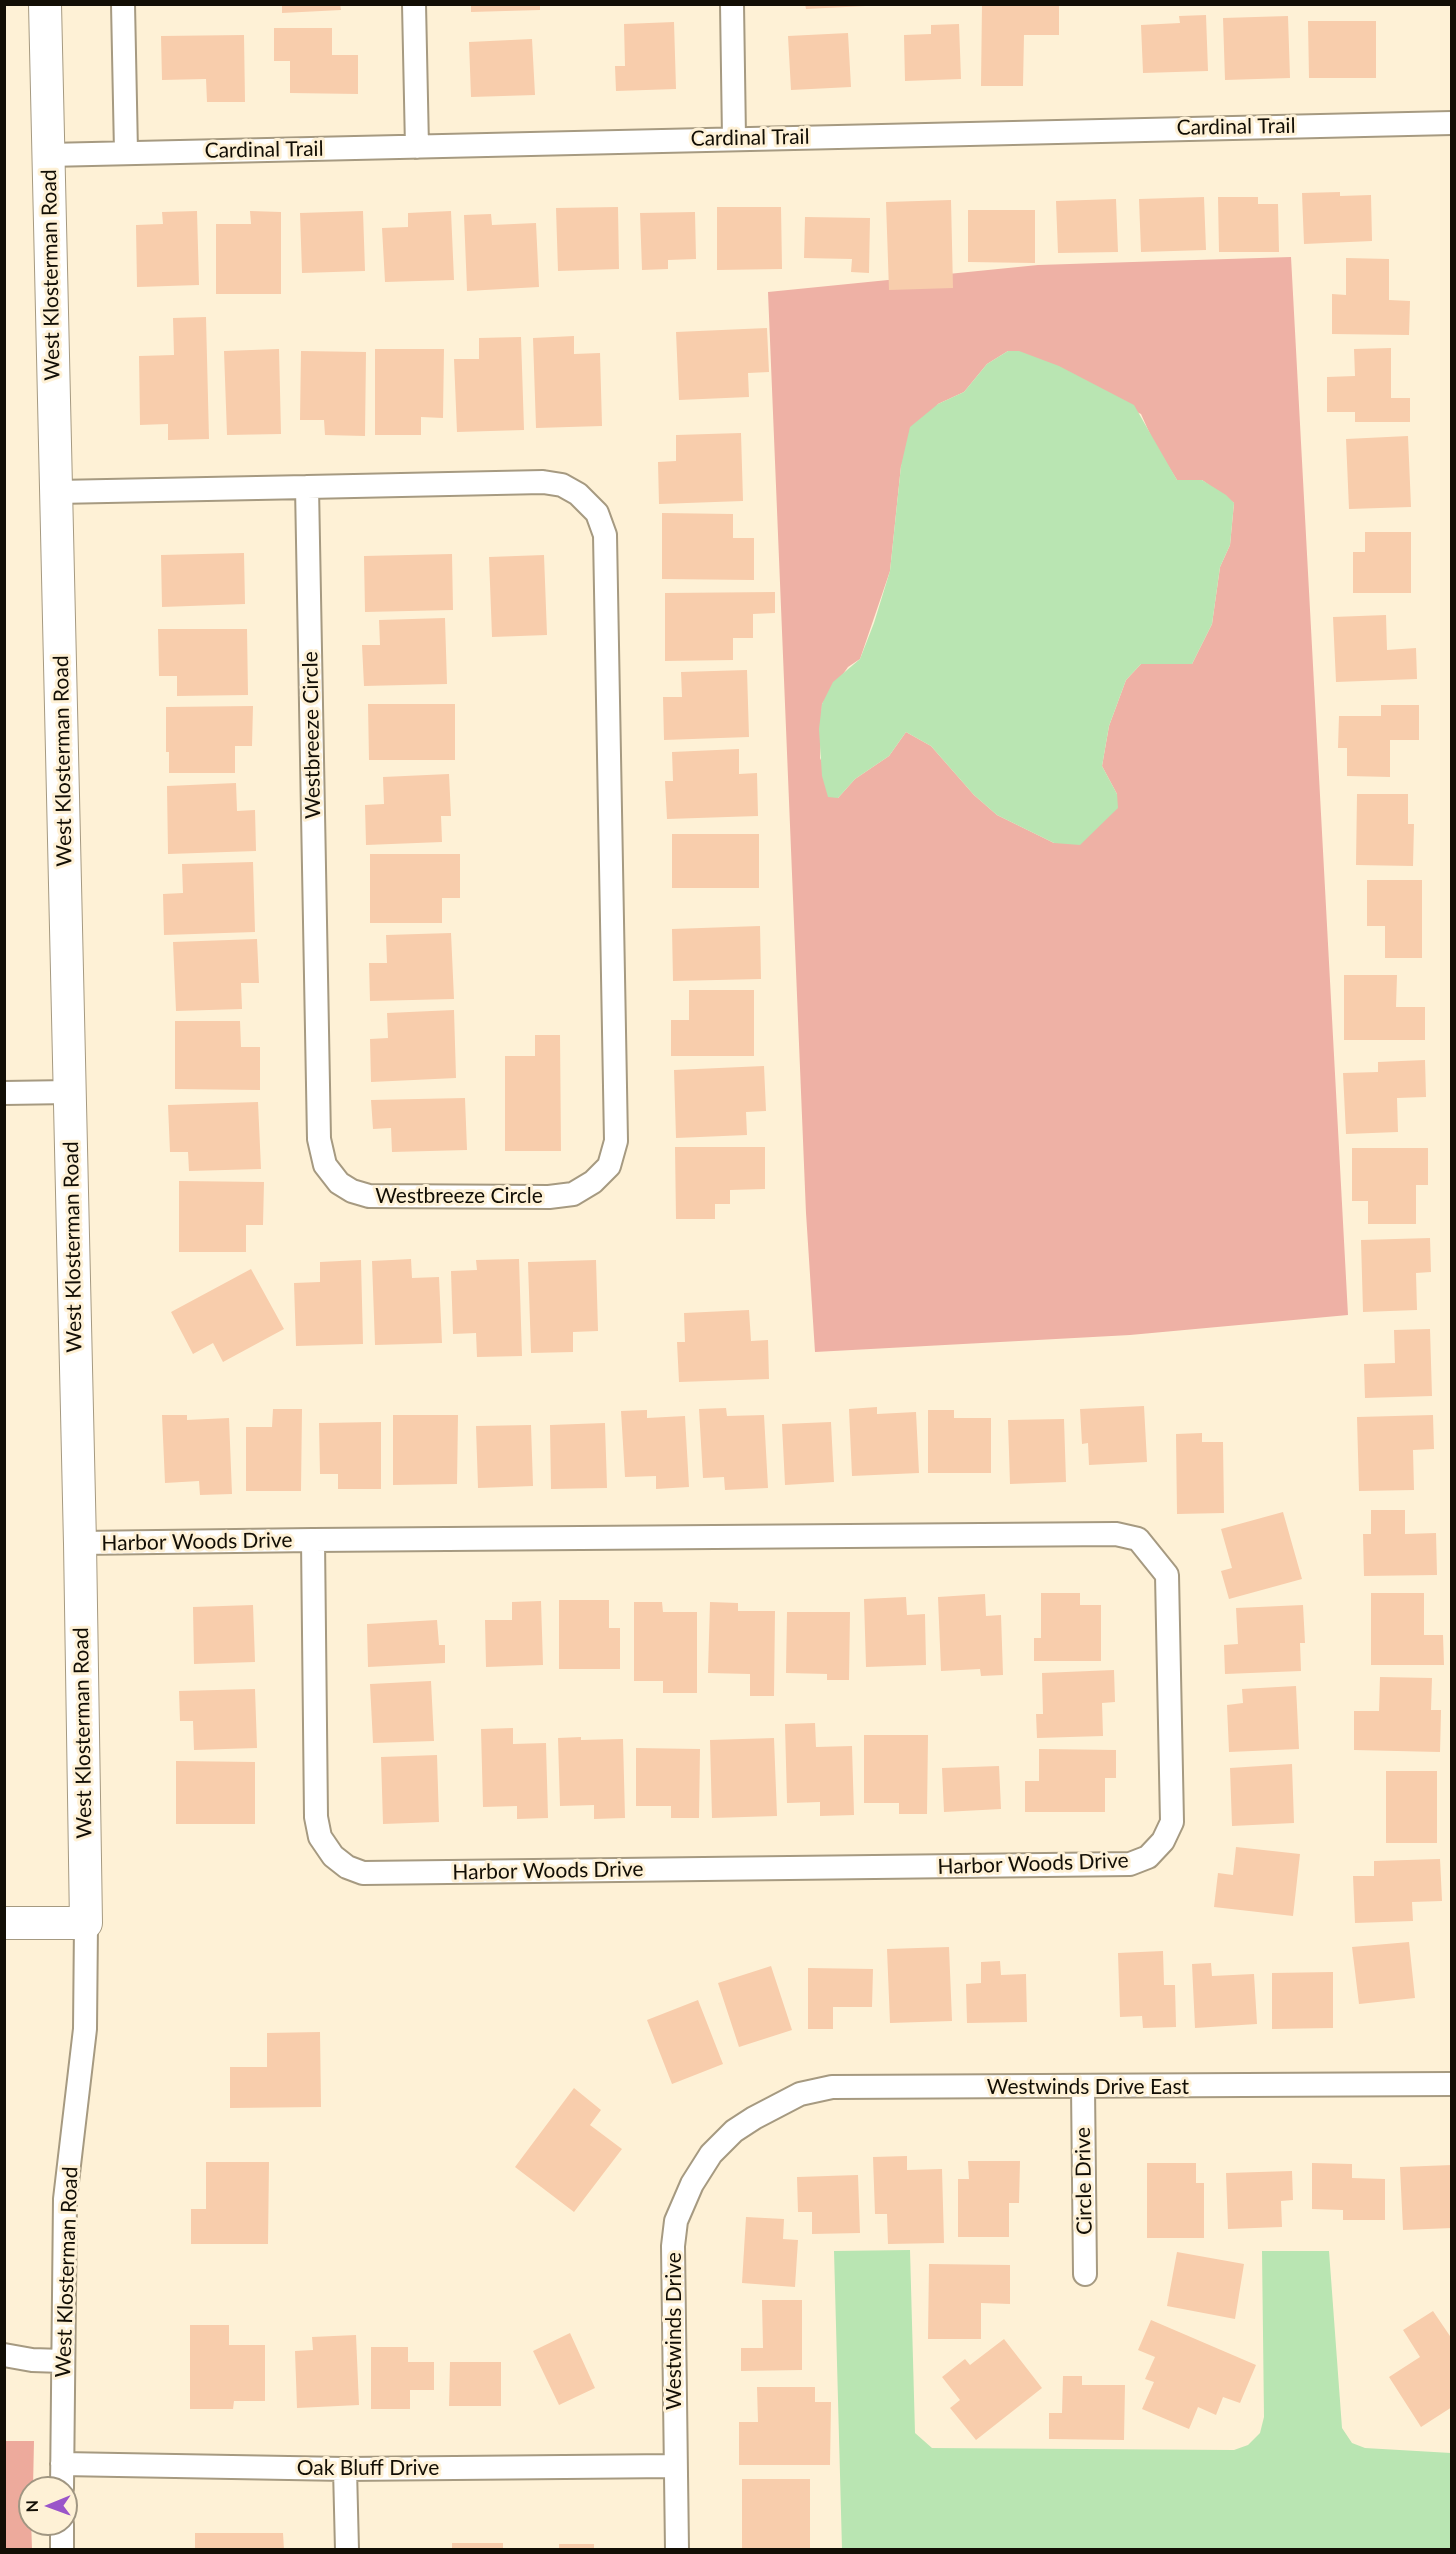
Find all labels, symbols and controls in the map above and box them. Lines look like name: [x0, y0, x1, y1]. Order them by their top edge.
street label: Cardinal Trail: [1176, 113, 1296, 141]
street label: Cardinal Trail: [690, 124, 810, 152]
street label: Cardinal Trail: [204, 136, 324, 164]
street label: West Klosterman Road: [37, 169, 65, 381]
street label: Westbreeze Circle: [298, 651, 326, 819]
street label: West Klosterman Road: [49, 655, 77, 867]
street label: West Klosterman Road: [59, 1141, 87, 1353]
street label: Westbreeze Circle: [375, 1183, 543, 1209]
street label: Harbor Woods Drive: [101, 1528, 293, 1556]
street label: West Klosterman Road: [69, 1627, 97, 1839]
street label: Harbor Woods Drive: [937, 1848, 1129, 1880]
street label: Harbor Woods Drive: [452, 1857, 644, 1885]
street label: Westwinds Drive East: [987, 2074, 1189, 2100]
street label: Circle Drive: [1070, 2127, 1098, 2235]
street label: West Klosterman Road: [51, 2166, 83, 2378]
street label: Westwinds Drive: [661, 2252, 687, 2410]
street label: Oak Bluff Drive: [297, 2455, 439, 2481]
north arrow: [18, 2476, 78, 2536]
text: N: [22, 2500, 41, 2513]

